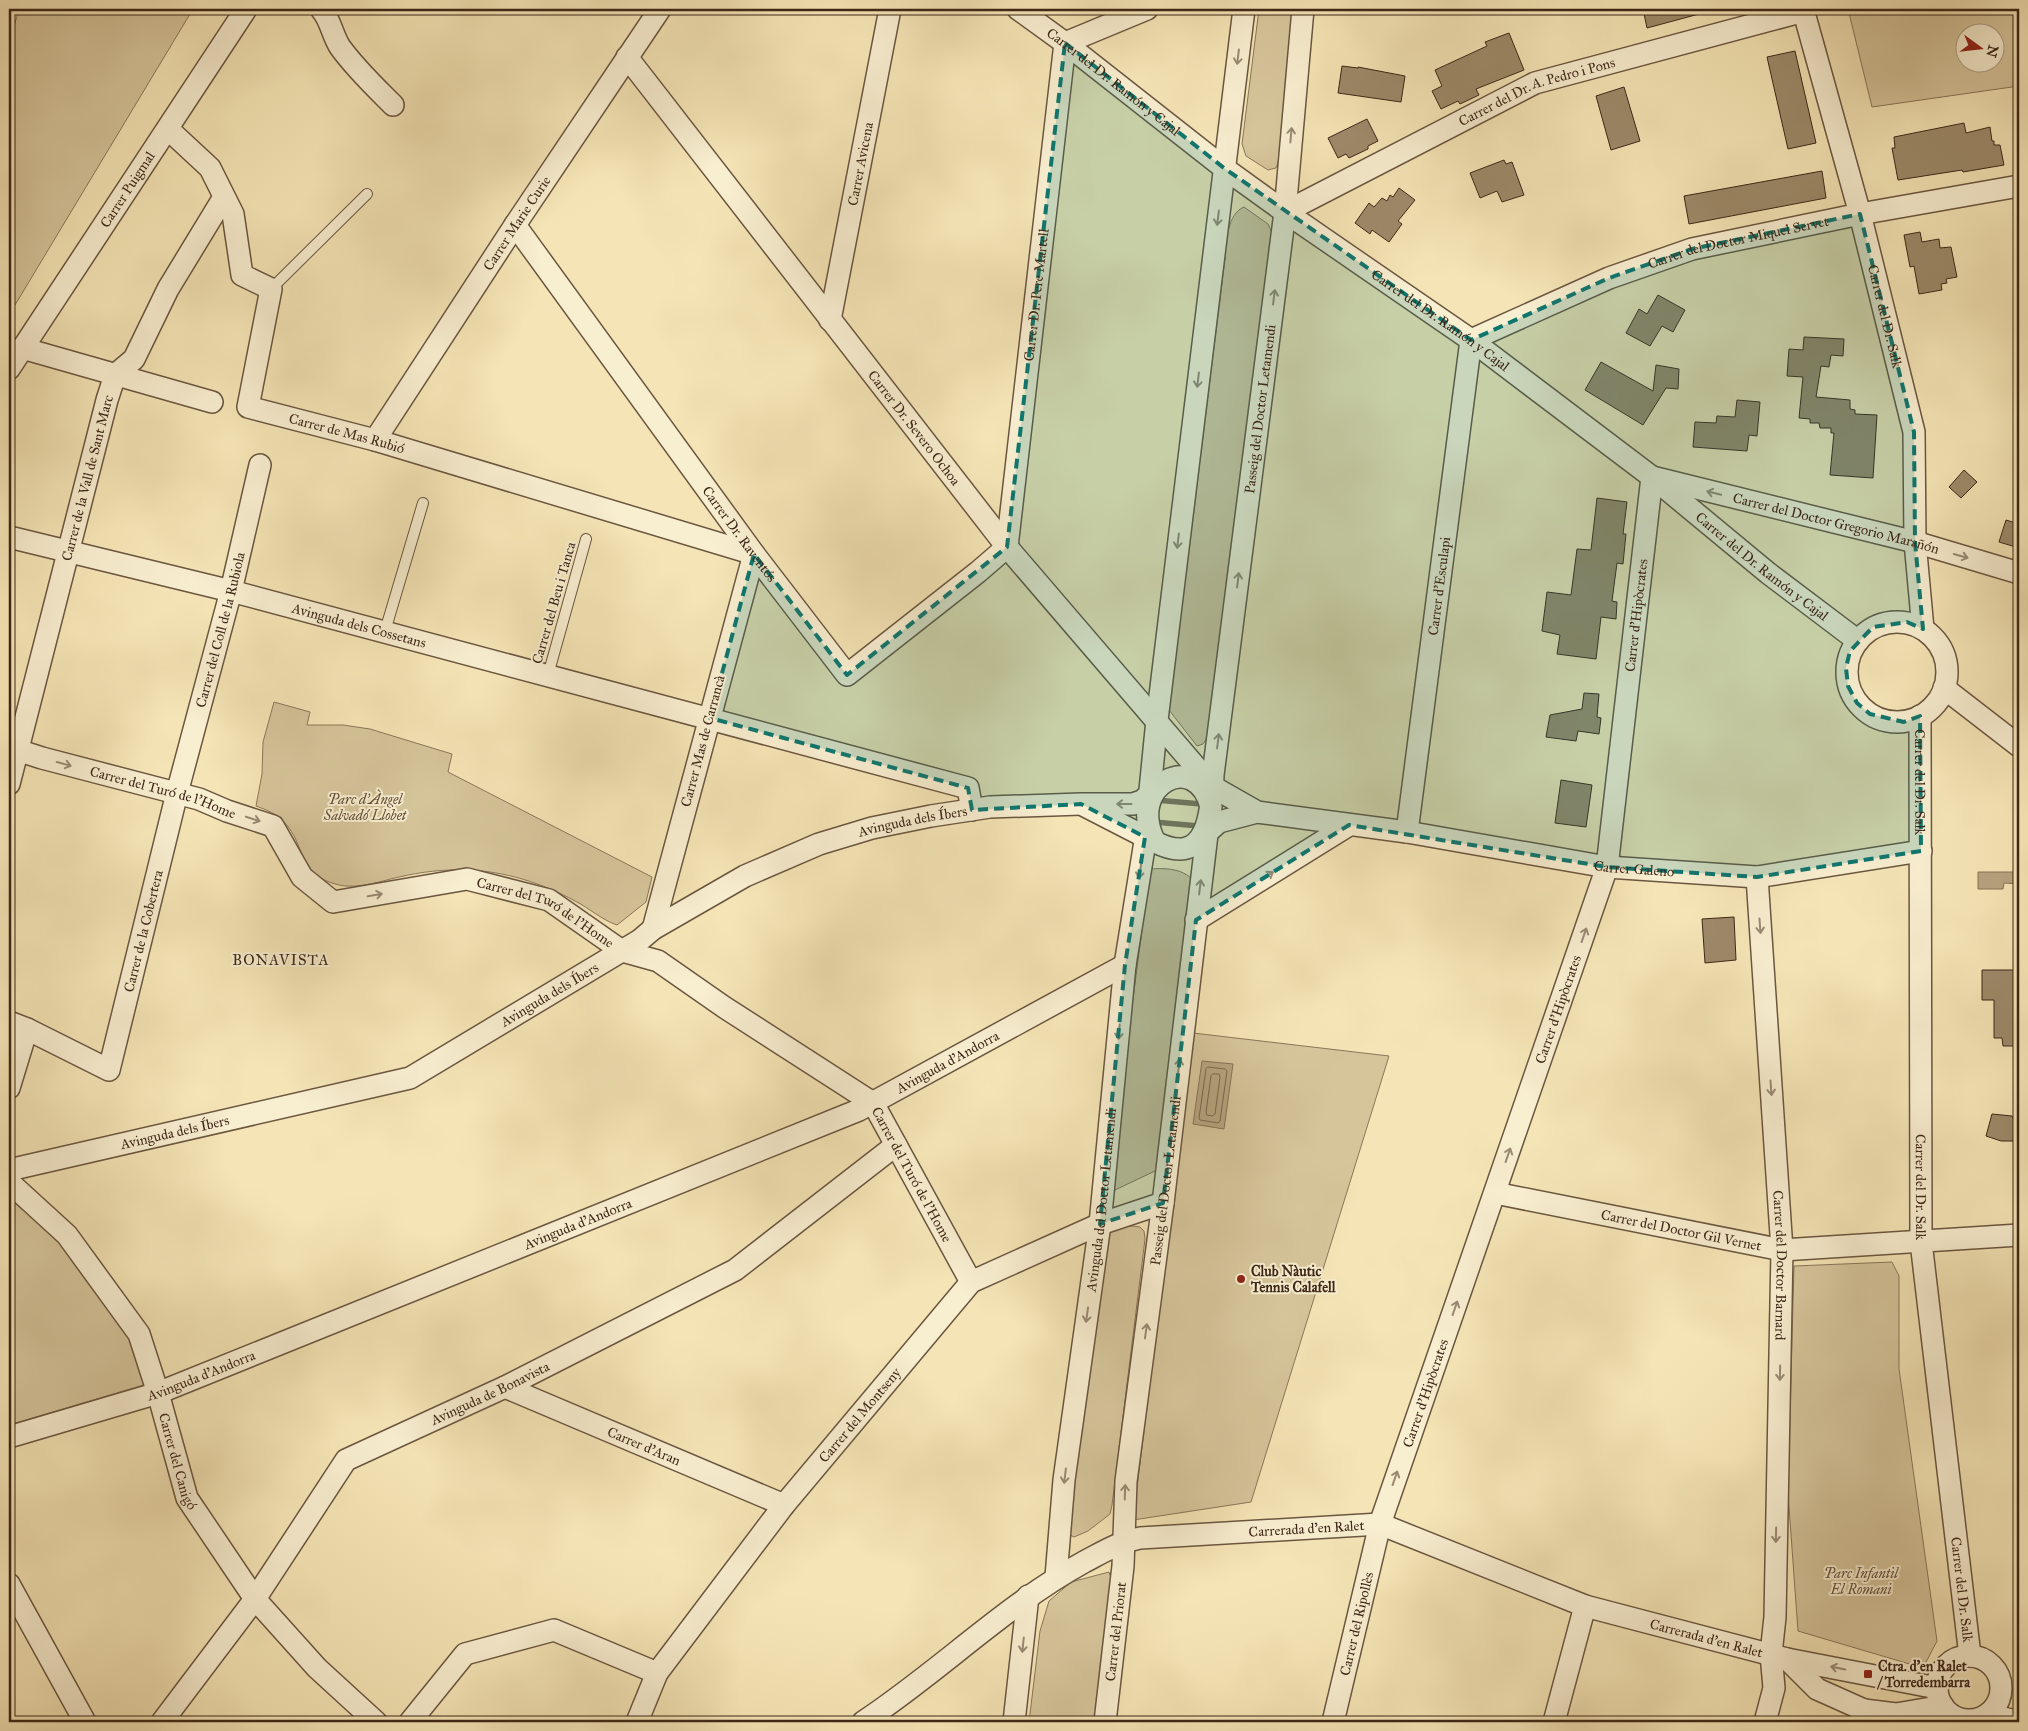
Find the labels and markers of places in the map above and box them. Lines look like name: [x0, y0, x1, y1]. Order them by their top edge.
place label: Club Nàutic Tennis Calafell: [1250, 1263, 1337, 1296]
marker: Club Nàutic Tennis Calafell: [1235, 1273, 1247, 1285]
place label: Ctra. d'en Ralet / Torredembarra: [1876, 1658, 1971, 1691]
marker: Ctra. d'en Ralet / Torredembarra: [1862, 1668, 1874, 1680]

